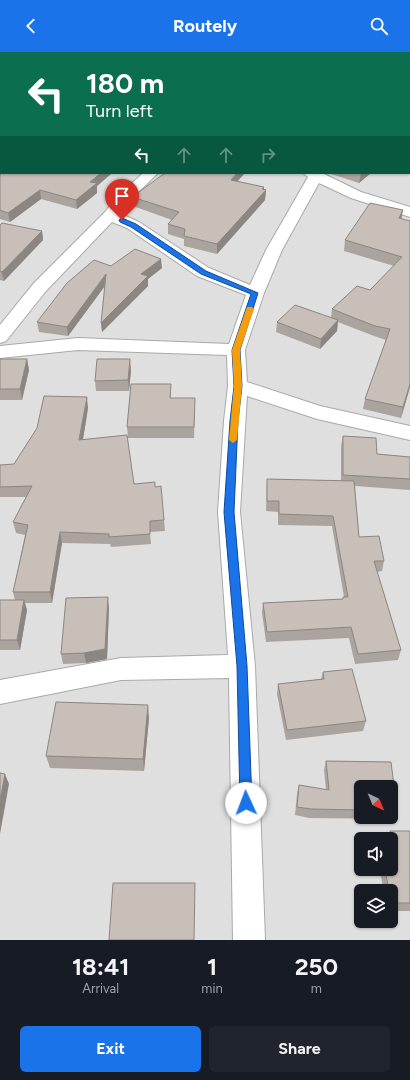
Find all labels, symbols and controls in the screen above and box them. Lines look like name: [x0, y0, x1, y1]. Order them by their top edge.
icon: back: [20, 15, 42, 37]
text: Routely: [173, 15, 237, 37]
icon: search: [368, 15, 390, 37]
text: 180 m: [86, 66, 164, 100]
icon: left: [20, 68, 72, 120]
text: Turn left: [86, 100, 153, 122]
icon: left: [131, 144, 153, 166]
icon: ahead: [173, 144, 195, 166]
icon: ahead: [215, 144, 237, 166]
icon: right: [257, 144, 279, 166]
pin: [105, 179, 139, 220]
icon: arrive: [111, 185, 133, 207]
north arrow: [354, 780, 398, 824]
map controls: [354, 780, 398, 928]
position arrow: [225, 782, 267, 824]
button: sound: [354, 832, 398, 876]
button: layers: [354, 884, 398, 928]
text: 18:41: [72, 952, 129, 981]
text: 1: [207, 952, 217, 981]
text: 250: [295, 952, 338, 981]
text: Arrival: [82, 981, 119, 996]
text: min: [201, 981, 223, 996]
text: m: [311, 981, 322, 996]
button: Exit: [20, 1026, 201, 1072]
button: Share: [209, 1026, 390, 1072]

